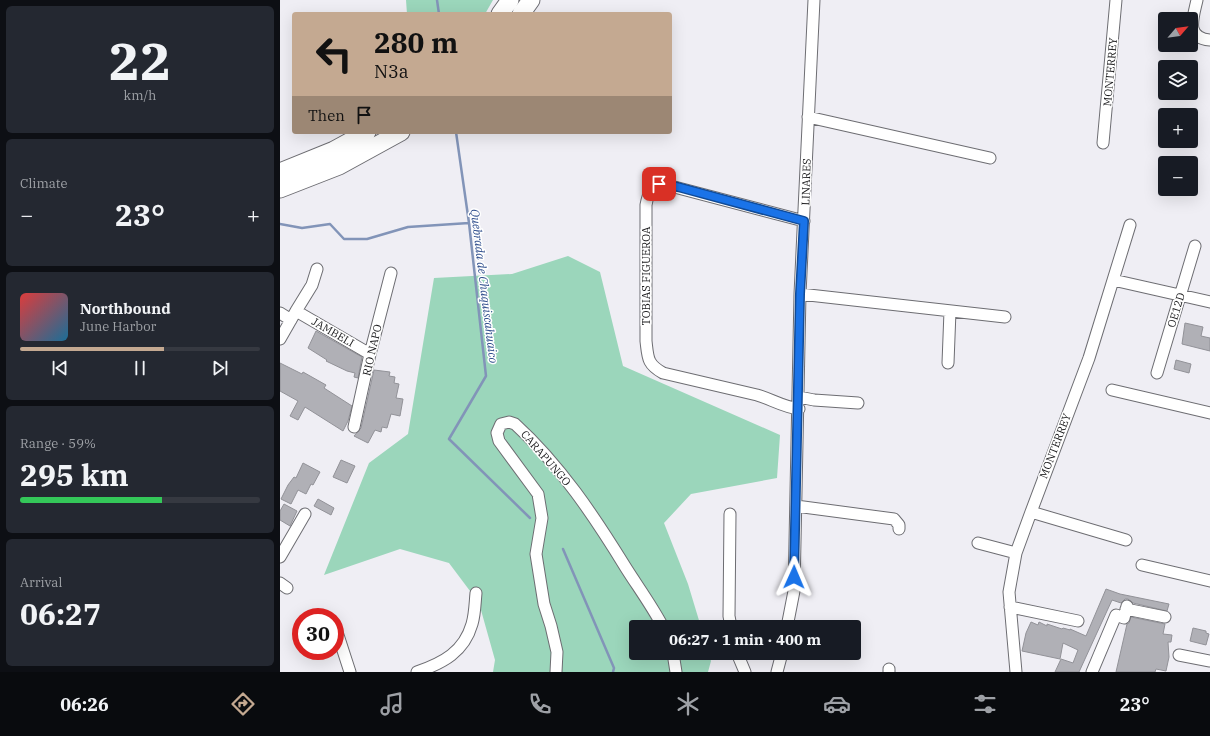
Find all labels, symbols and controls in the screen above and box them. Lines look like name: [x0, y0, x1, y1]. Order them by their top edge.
north arrow: [1158, 12, 1198, 52]
map controls: [1158, 12, 1198, 196]
text: 280 m: [374, 24, 458, 61]
text: 22: [109, 27, 171, 94]
icon: left: [308, 28, 360, 80]
street label: MONTERREY: [1100, 37, 1120, 107]
text: N3a: [374, 60, 409, 83]
button: layers: [1158, 60, 1198, 100]
text: km/h: [124, 87, 156, 104]
icon: arrive: [353, 104, 375, 126]
text: Then: [308, 106, 345, 125]
button: +: [1158, 108, 1198, 148]
button: −: [1158, 156, 1198, 196]
street label: LINARES: [798, 158, 814, 206]
pin: [642, 167, 676, 201]
icon: arrive: [648, 173, 670, 195]
text: Climate: [20, 175, 67, 192]
text: 23°: [115, 195, 165, 234]
text: −: [20, 200, 33, 229]
text: +: [247, 200, 260, 229]
water label: Quebrada de Chaquiscahuaico: [468, 208, 501, 364]
street label: TOBIAS FIGUEROA: [639, 226, 653, 325]
street label: OE12D: [1164, 291, 1188, 329]
text: Northbound: [80, 299, 171, 318]
street label: JAMBELI: [309, 314, 357, 350]
text: June Harbor: [80, 318, 156, 335]
street label: RIO NAPO: [359, 323, 385, 377]
icon: previous: [49, 357, 71, 379]
icon: pause: [129, 357, 151, 379]
icon: next: [209, 357, 231, 379]
street label: MONTERREY: [1036, 411, 1074, 481]
street label: CARAPUNGO: [518, 427, 574, 489]
text: Range · 59%: [20, 435, 96, 452]
text: 295 km: [20, 455, 129, 494]
position arrow: [773, 556, 815, 598]
text: Arrival: [20, 574, 62, 591]
text: 06:27: [20, 594, 101, 633]
speed limit sign: 30: [292, 608, 344, 660]
text: 06:27 · 1 min · 400 m: [669, 630, 821, 649]
icon: directions: [229, 690, 257, 718]
icon: music: [378, 690, 406, 718]
icon: phone: [526, 690, 554, 718]
icon: climate: [674, 690, 702, 718]
icon: car: [823, 690, 851, 718]
icon: filters: [971, 690, 999, 718]
text: 06:26: [60, 693, 109, 716]
text: 23°: [1120, 693, 1150, 716]

